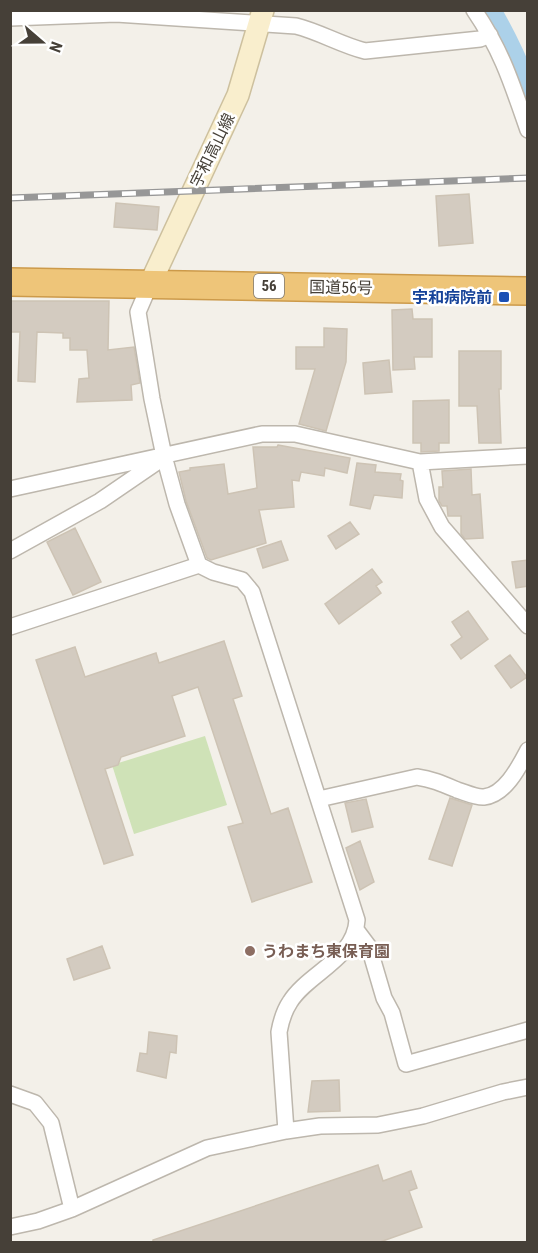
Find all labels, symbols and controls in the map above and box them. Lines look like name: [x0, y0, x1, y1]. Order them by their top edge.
north arrow: [12, 12, 72, 72]
text: N: [45, 39, 66, 55]
street label: 宇和高山線: [186, 110, 239, 190]
road number: 56: [254, 274, 284, 298]
street label: 国道56号: [309, 277, 373, 298]
place label: 宇和病院前: [412, 288, 492, 307]
marker: 宇和病院前: [497, 290, 511, 304]
place label: うわまち東保育園: [262, 942, 390, 961]
marker: うわまち東保育園: [243, 944, 257, 958]

